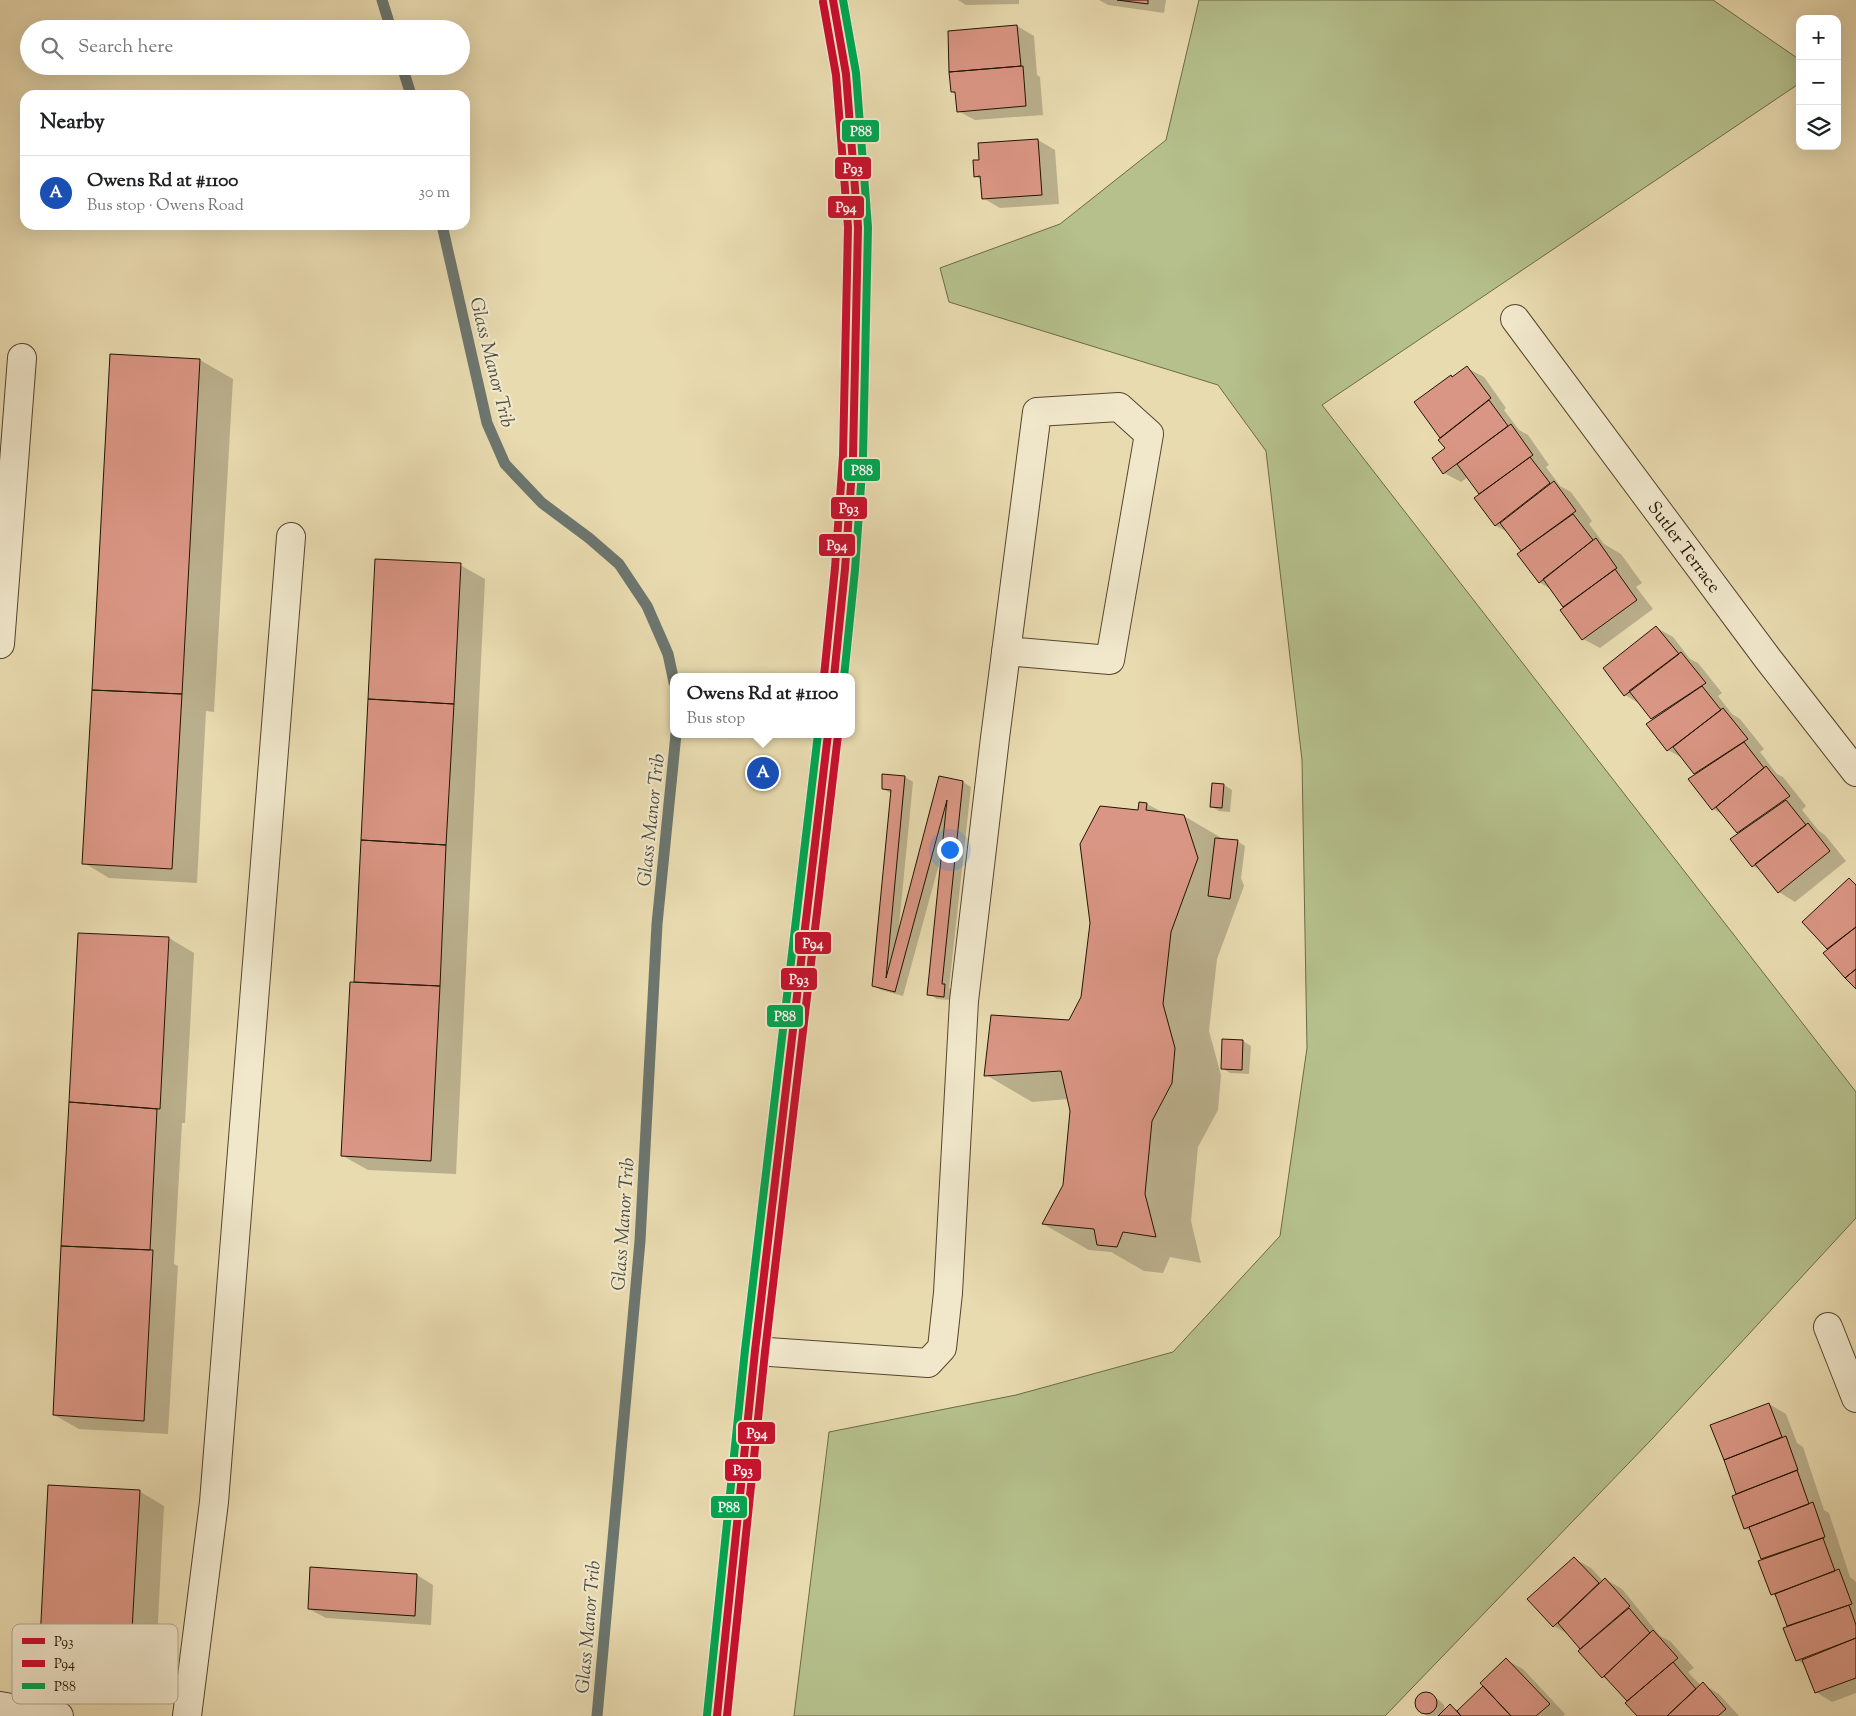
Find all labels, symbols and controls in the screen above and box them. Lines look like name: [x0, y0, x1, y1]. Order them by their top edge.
map controls: [1796, 15, 1841, 150]
button: +: [1796, 15, 1841, 60]
search box: [20, 20, 470, 75]
icon: search: [38, 34, 66, 62]
text: Search here: [78, 34, 173, 61]
button: −: [1796, 60, 1841, 105]
button: layers: [1796, 105, 1841, 150]
text: Nearby: [40, 108, 105, 138]
line badge: P88: [841, 119, 880, 143]
text: P88: [850, 123, 872, 143]
line badge: P93: [834, 156, 872, 180]
text: P93: [843, 160, 863, 180]
text: Owens Rd at #1100: [87, 168, 238, 195]
text: A: [50, 182, 63, 205]
text: 30 m: [419, 182, 450, 205]
text: Bus stop · Owens Road: [87, 195, 244, 218]
line badge: P94: [827, 195, 865, 219]
text: P94: [835, 199, 857, 219]
water label: Glass Manor Trib: [461, 295, 520, 431]
line badge: P88: [843, 458, 881, 482]
text: P88: [851, 462, 873, 482]
line badge: P93: [830, 496, 868, 520]
street label: Sutler Terrace: [1640, 497, 1726, 599]
text: P93: [839, 500, 859, 520]
line badge: P94: [818, 533, 856, 557]
text: P94: [826, 537, 848, 557]
popup: [670, 673, 855, 738]
text: Owens Rd at #1100: [687, 681, 838, 708]
text: Bus stop: [687, 708, 745, 731]
water label: Glass Manor Trib: [632, 752, 673, 888]
pin: A: [747, 754, 779, 792]
your location: [937, 837, 963, 863]
line badge: P94: [794, 931, 832, 955]
text: P94: [802, 935, 824, 955]
line badge: P93: [780, 967, 818, 991]
text: P93: [789, 971, 809, 991]
line badge: P88: [766, 1004, 804, 1028]
text: P88: [774, 1008, 796, 1028]
water label: Glass Manor Trib: [606, 1157, 643, 1292]
line badge: P94: [737, 1421, 776, 1445]
text: P94: [746, 1425, 768, 1445]
line badge: P93: [724, 1458, 762, 1482]
text: P93: [733, 1462, 753, 1482]
line badge: P88: [710, 1495, 748, 1519]
text: P88: [718, 1499, 740, 1519]
water label: Glass Manor Trib: [570, 1560, 609, 1695]
legend: [12, 1624, 178, 1704]
text: P93: [54, 1633, 74, 1653]
text: P94: [54, 1655, 75, 1675]
text: P88: [54, 1678, 76, 1698]

